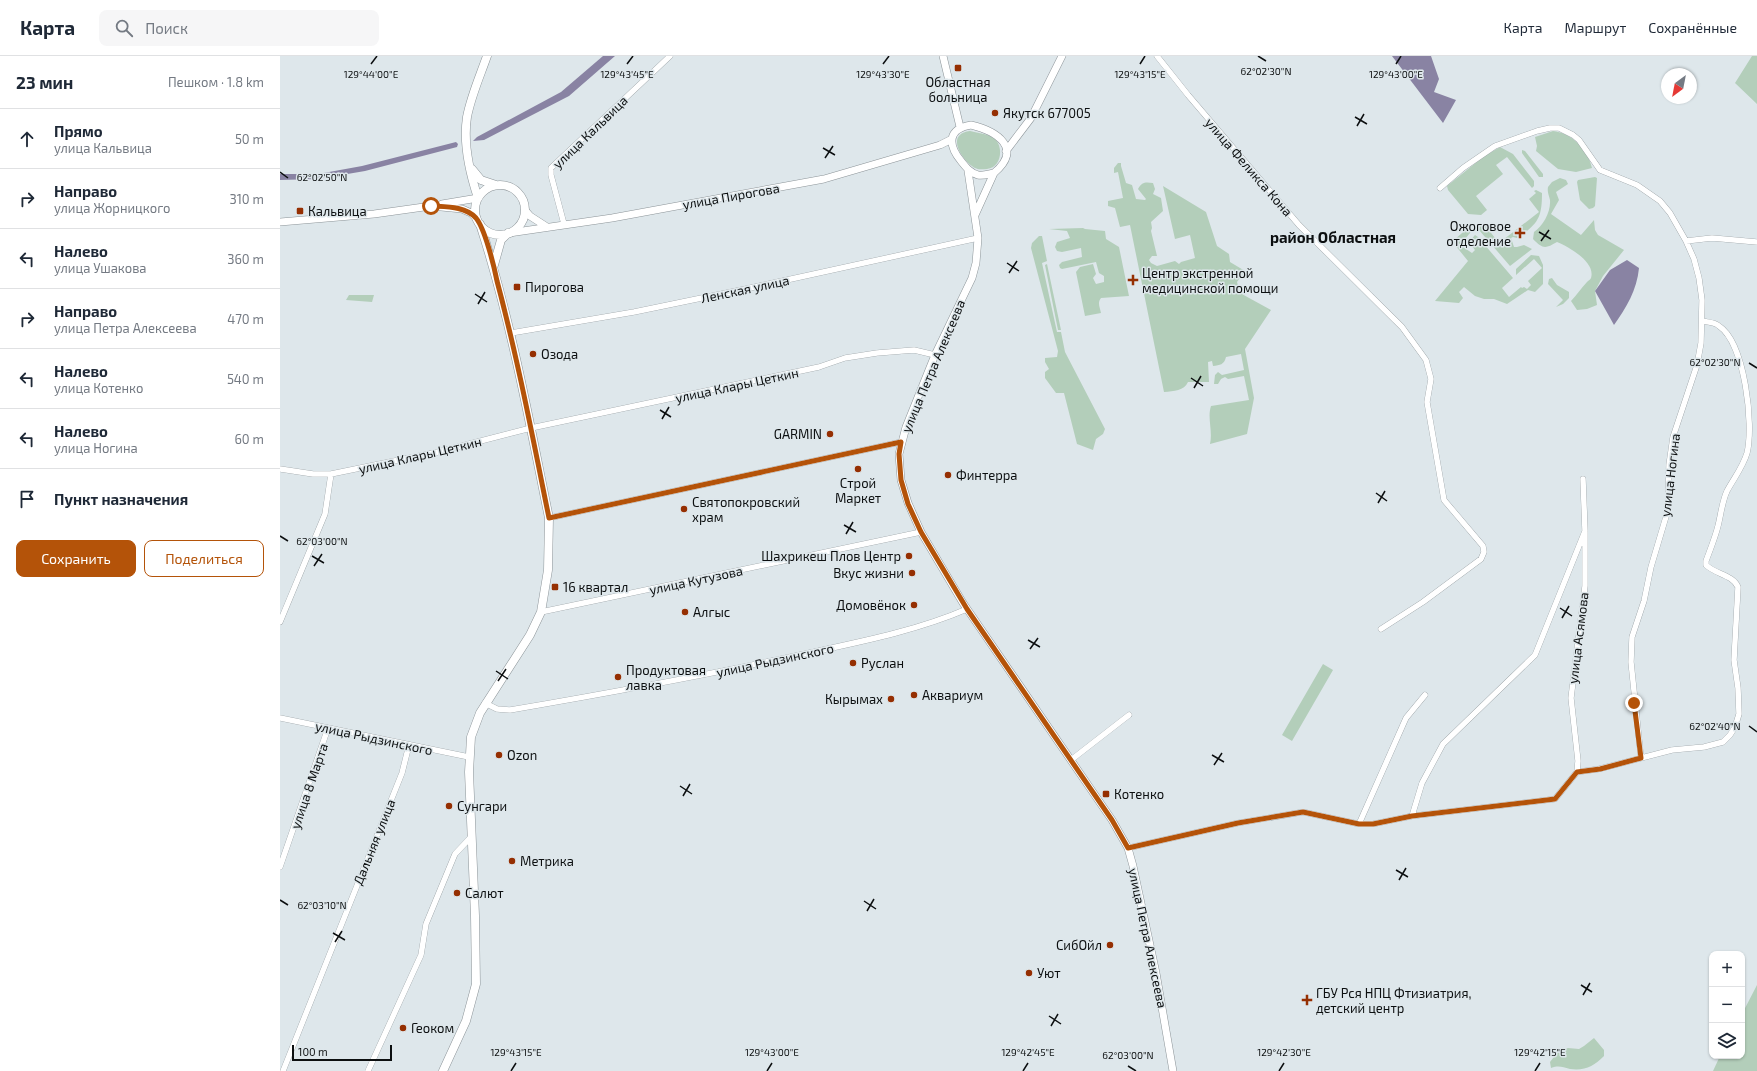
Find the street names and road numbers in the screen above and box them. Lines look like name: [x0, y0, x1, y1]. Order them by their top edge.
street label: улица Кальвица: [549, 92, 631, 172]
street label: улица Феликса Кона: [1202, 115, 1296, 219]
street label: улица Пирогова: [681, 180, 781, 212]
street label: Ленская улица: [699, 272, 791, 306]
street label: улица Петра Алексеева: [898, 297, 968, 435]
street label: улица Клары Цеткин: [674, 364, 800, 406]
street label: улица Ногина: [1657, 432, 1683, 518]
street label: улица Клары Цеткин: [357, 433, 483, 477]
street label: улица Кутузова: [648, 562, 744, 598]
street label: улица Асямова: [1564, 591, 1592, 685]
street label: улица Рыдзинского: [715, 640, 835, 680]
street label: улица Рыдзинского: [314, 718, 434, 758]
street label: улица 8 Марта: [287, 741, 331, 831]
street label: Дальняя улица: [350, 797, 398, 887]
street label: улица Петра Алексеева: [1125, 867, 1171, 1009]

